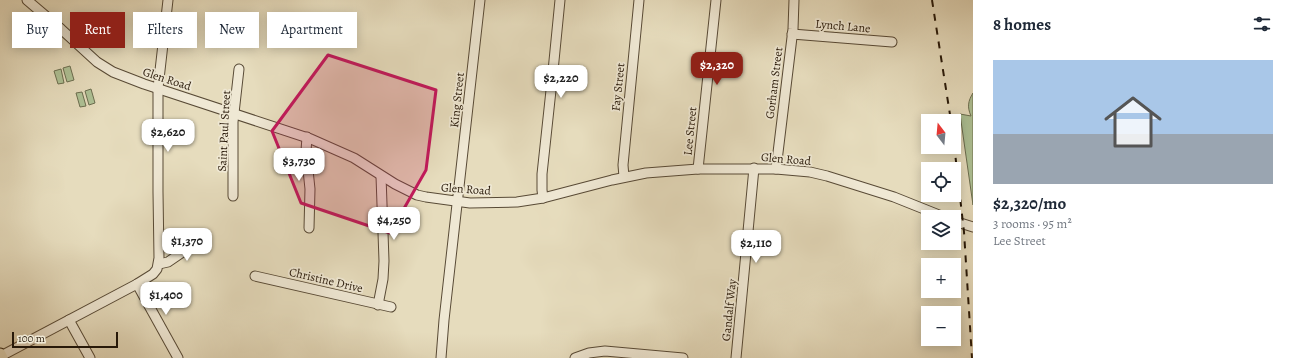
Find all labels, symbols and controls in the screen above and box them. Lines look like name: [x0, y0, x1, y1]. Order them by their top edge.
chip: Buy: [12, 12, 62, 48]
chip: Rent: [70, 12, 125, 48]
chip: Filters: [133, 12, 197, 48]
chip: New: [205, 12, 259, 48]
chip: Apartment: [267, 12, 357, 48]
text: 8 homes: [993, 13, 1051, 36]
icon: filters: [1251, 13, 1273, 35]
street label: Lynch Lane: [815, 16, 871, 36]
street label: Gorham Street: [762, 46, 786, 120]
pin: $2,320: [684, 52, 750, 86]
text: $2,320: [700, 56, 734, 73]
street label: Fay Street: [608, 62, 628, 112]
street label: Glen Road: [141, 64, 194, 95]
pin: $2,220: [528, 65, 594, 99]
text: $2,220: [544, 69, 578, 86]
street label: King Street: [446, 72, 468, 128]
icon: home: [1097, 86, 1169, 158]
street label: Saint Paul Street: [214, 90, 234, 172]
street label: Lee Street: [679, 106, 701, 156]
north arrow: [921, 114, 961, 154]
map controls: [921, 114, 961, 346]
pin: $2,620: [135, 119, 201, 153]
text: $2,620: [151, 123, 185, 140]
pin: $3,730: [266, 148, 332, 182]
street label: Glen Road: [760, 149, 812, 169]
text: $3,730: [283, 152, 315, 169]
button: locate: [921, 162, 961, 202]
street label: Glen Road: [440, 179, 492, 199]
text: $2,320/mo: [993, 192, 1066, 215]
pin: $4,250: [361, 207, 427, 241]
button: layers: [921, 210, 961, 250]
text: $4,250: [377, 211, 411, 228]
text: 3 rooms · 95 m²: [993, 215, 1072, 232]
pin: $1,370: [154, 228, 220, 262]
pin: $2,110: [723, 230, 789, 264]
text: $1,370: [171, 232, 203, 249]
text: Lee Street: [993, 232, 1046, 249]
text: $2,110: [740, 234, 772, 251]
button: +: [921, 258, 961, 298]
street label: Christine Drive: [287, 264, 365, 296]
street label: Gandalf Way: [718, 278, 740, 342]
pin: $1,400: [133, 282, 199, 316]
text: $1,400: [149, 286, 183, 303]
button: −: [921, 306, 961, 346]
scale bar: [12, 330, 118, 349]
text: 100 m: [18, 331, 45, 346]

